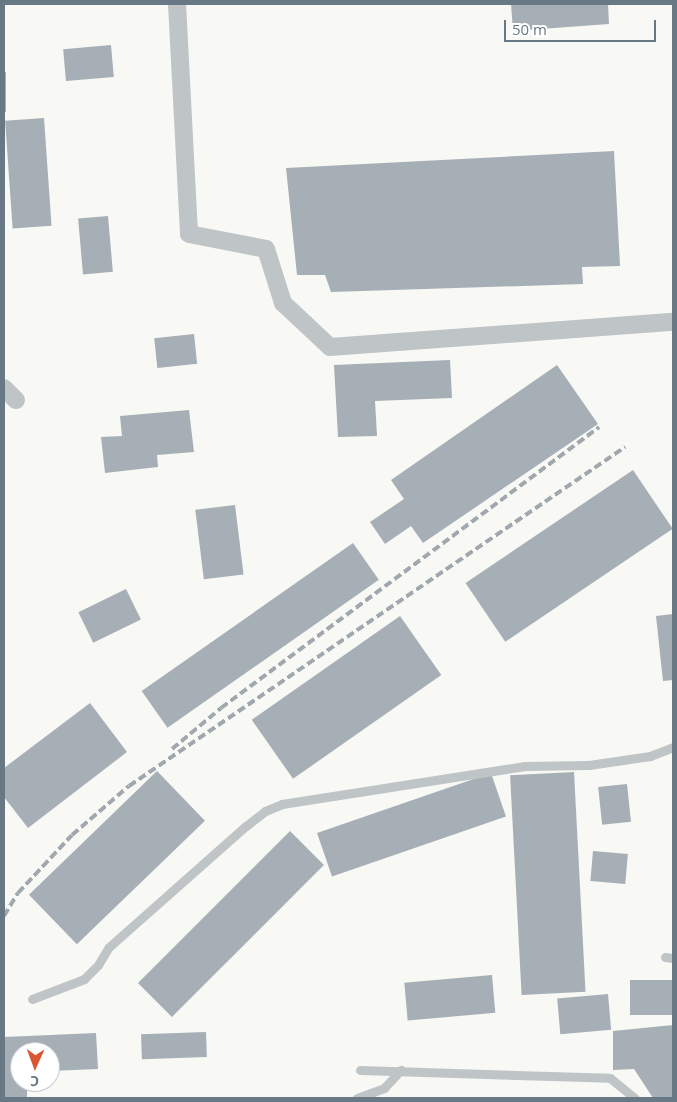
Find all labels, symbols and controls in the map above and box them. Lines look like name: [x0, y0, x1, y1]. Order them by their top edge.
scale bar: [507, 10, 660, 42]
text: 50 m: [512, 19, 547, 39]
north arrow: [10, 1042, 60, 1092]
text: С: [30, 1072, 39, 1091]

